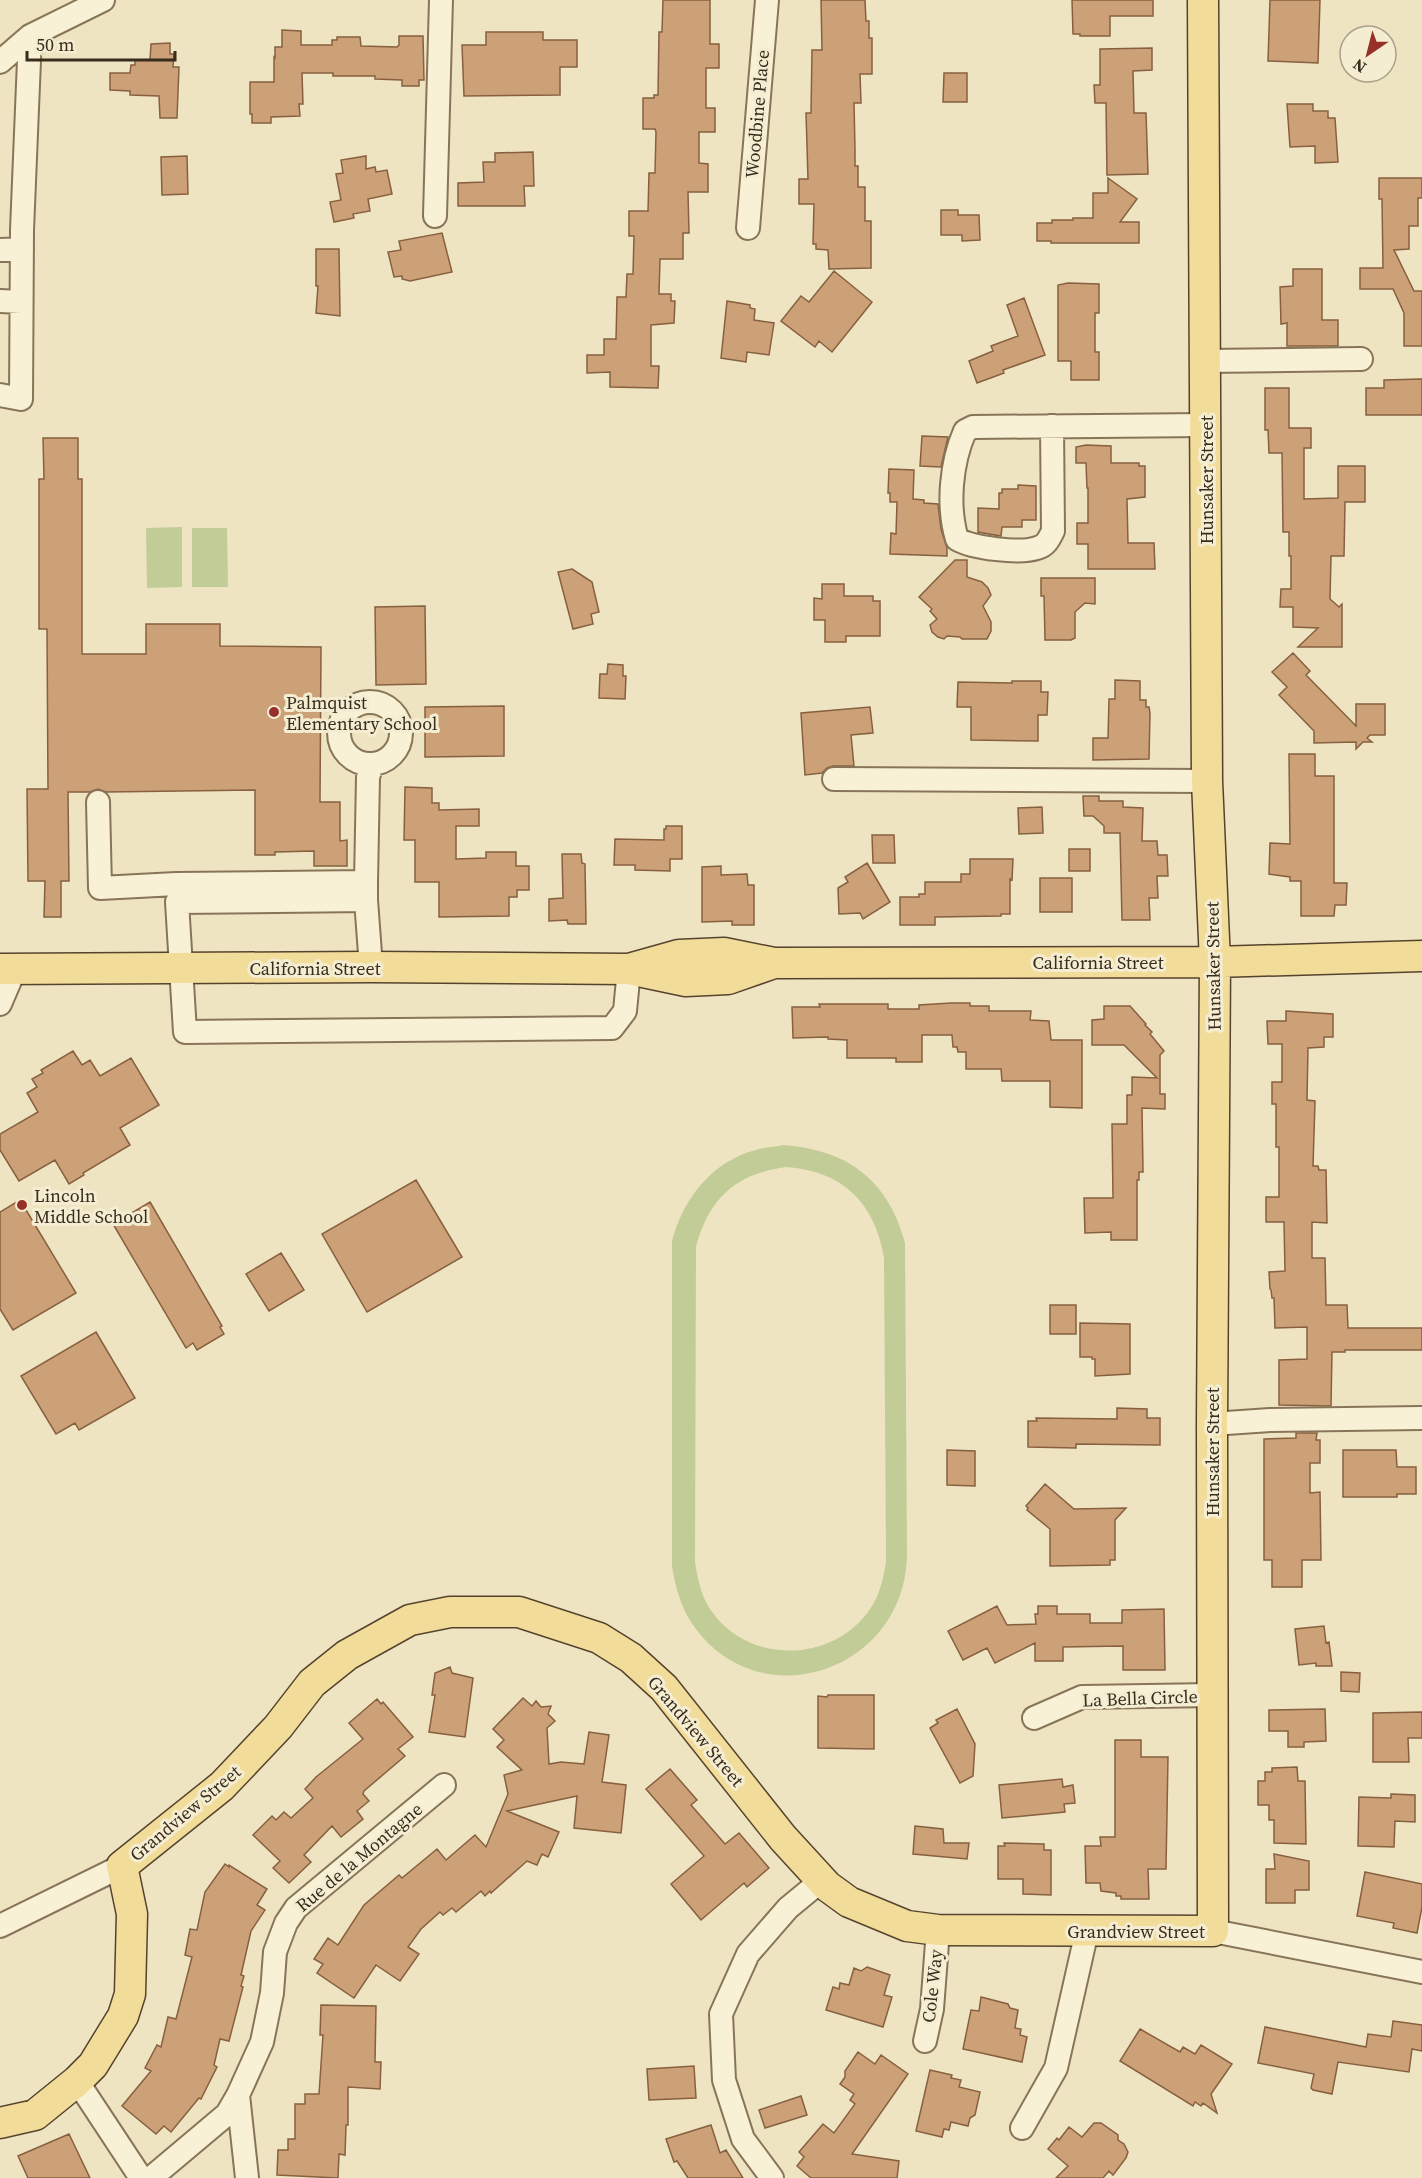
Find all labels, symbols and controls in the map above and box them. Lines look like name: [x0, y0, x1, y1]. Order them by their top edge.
scale bar: [27, 24, 176, 62]
north arrow: [1338, 24, 1398, 84]
text: 50 m: [36, 32, 74, 57]
street label: Woodbine Place: [739, 49, 775, 179]
text: N: [1348, 54, 1370, 79]
street label: Hunsaker Street: [1194, 415, 1219, 545]
place label: Palmquist Elementary School: [286, 690, 437, 736]
marker: Palmquist Elementary School: [267, 705, 281, 719]
street label: Hunsaker Street: [1199, 901, 1227, 1031]
street label: California Street: [1032, 950, 1164, 975]
street label: California Street: [249, 956, 381, 981]
place label: Lincoln Middle School: [34, 1183, 148, 1229]
marker: Lincoln Middle School: [15, 1198, 29, 1212]
street label: Hunsaker Street: [1200, 1387, 1225, 1517]
street label: Grandview Street: [642, 1670, 750, 1792]
street label: La Bella Circle: [1082, 1683, 1198, 1713]
street label: Grandview Street: [124, 1759, 246, 1867]
street label: Rue de la Montagne: [290, 1797, 428, 1917]
street label: Grandview Street: [1067, 1919, 1205, 1944]
street label: Cole Way: [916, 1947, 948, 2024]

